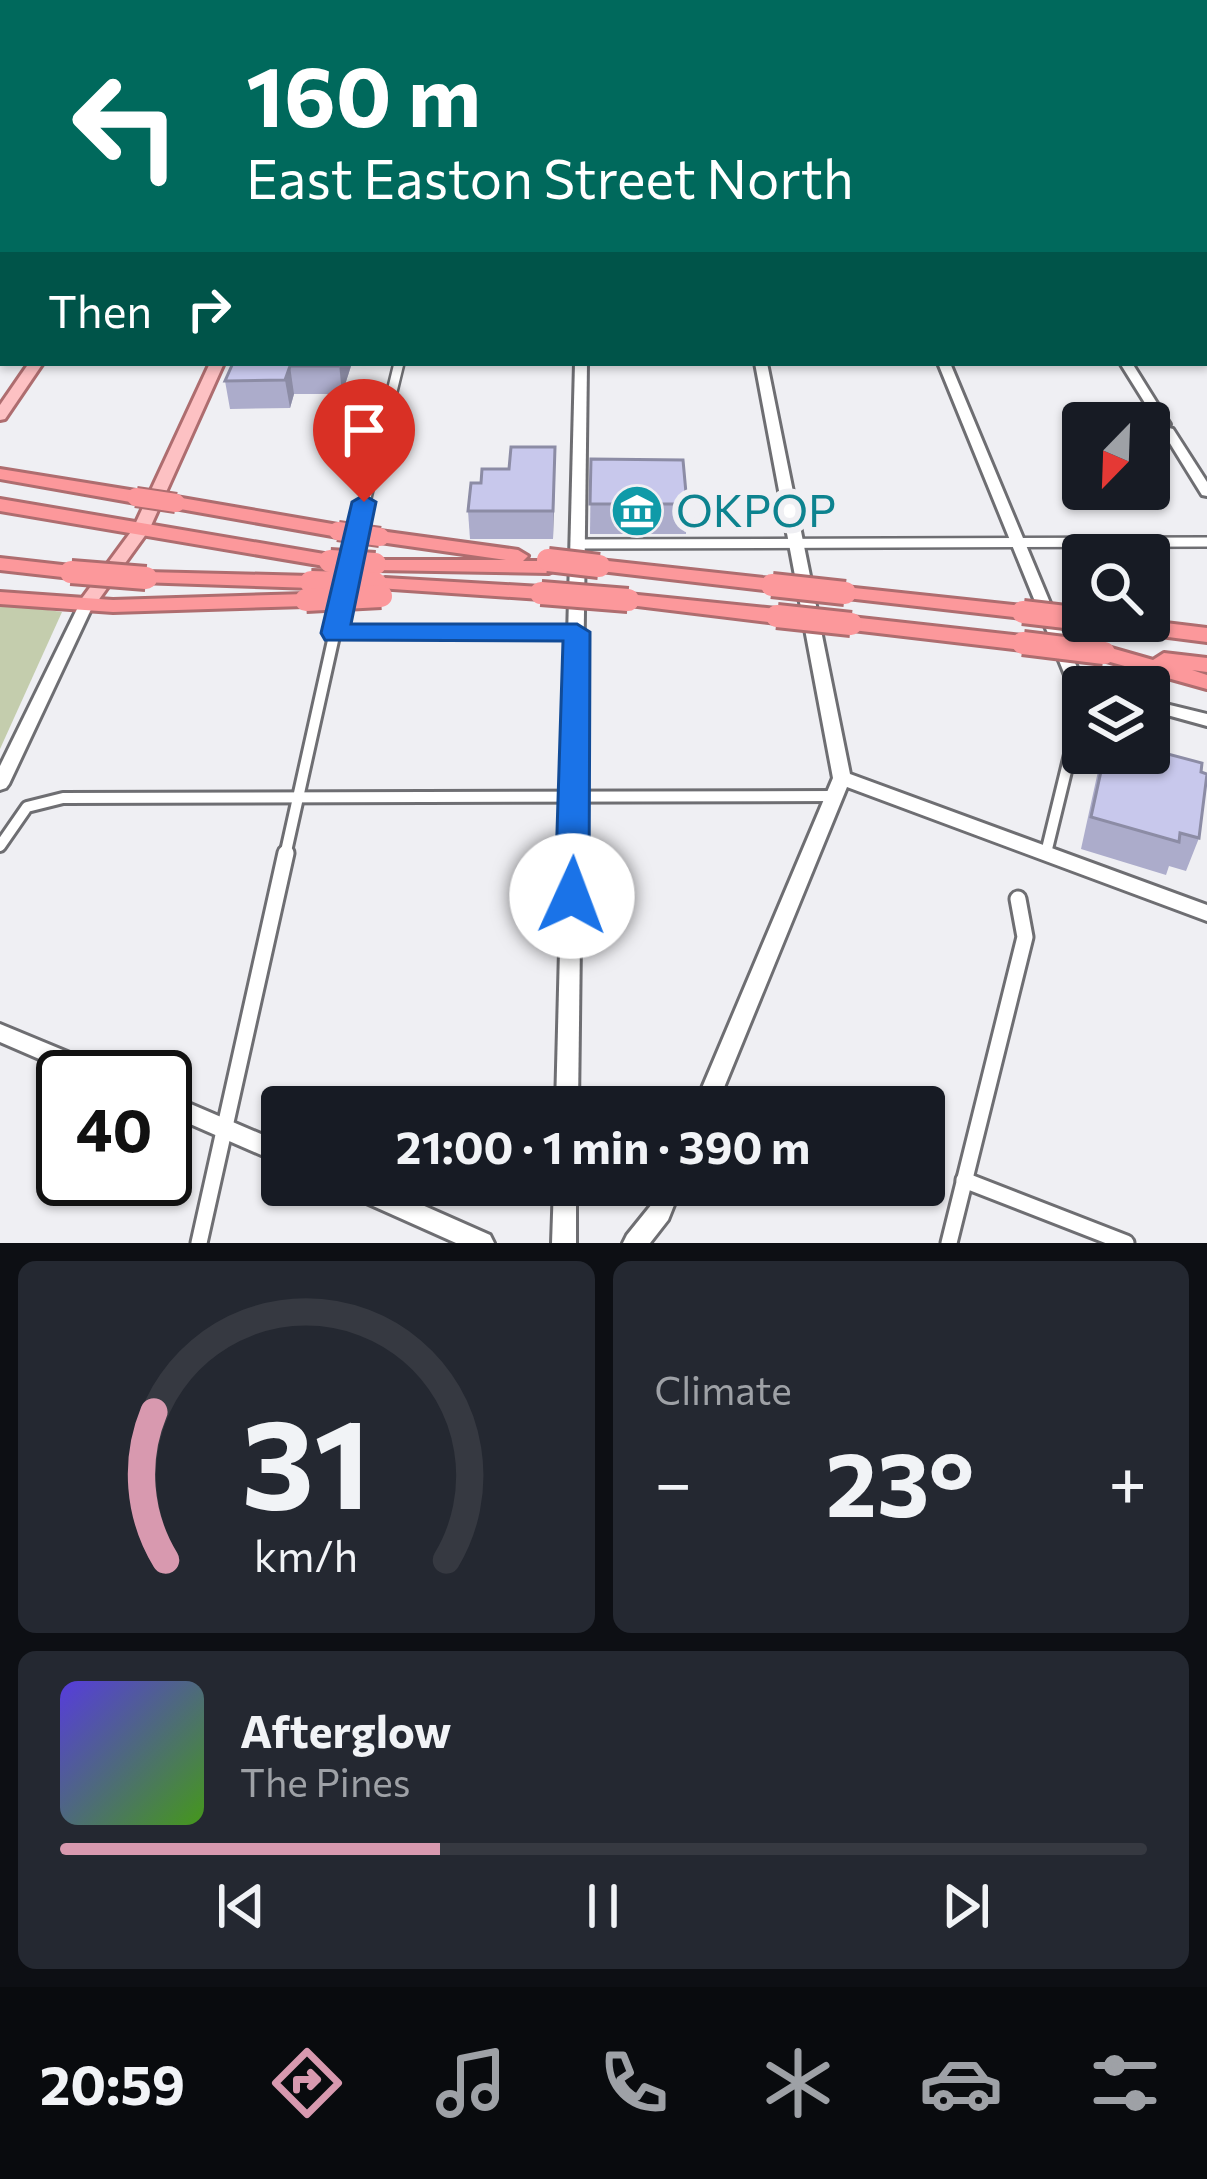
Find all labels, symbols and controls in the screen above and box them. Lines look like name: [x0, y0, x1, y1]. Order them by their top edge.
text: 160 m: [246, 42, 481, 144]
icon: left: [48, 48, 204, 204]
text: East Easton Street North: [246, 144, 854, 210]
icon: right: [176, 276, 242, 342]
text: Then: [48, 282, 152, 337]
pin: [313, 379, 415, 502]
icon: arrive: [331, 397, 397, 463]
north arrow: [1062, 402, 1170, 510]
map controls: [1062, 402, 1170, 774]
place label: OKPOP: [676, 481, 836, 536]
museum icon: OKPOP: [609, 483, 665, 539]
button: search: [1062, 534, 1170, 642]
button: layers: [1062, 666, 1170, 774]
position arrow: [509, 833, 635, 959]
speed limit sign: 40: [36, 1050, 192, 1206]
text: 21:00 · 1 min · 390 m: [396, 1118, 810, 1173]
text: Climate: [655, 1365, 792, 1413]
text: 31: [242, 1382, 371, 1535]
text: 23°: [826, 1425, 974, 1536]
text: −: [655, 1440, 692, 1521]
text: +: [1108, 1440, 1147, 1521]
text: km/h: [254, 1528, 358, 1581]
text: Afterglow: [240, 1702, 451, 1757]
text: The Pines: [240, 1757, 411, 1805]
icon: previous: [208, 1873, 274, 1939]
icon: pause: [570, 1873, 636, 1939]
icon: next: [933, 1873, 999, 1939]
icon: directions: [265, 2041, 349, 2125]
icon: music: [429, 2041, 513, 2125]
icon: phone: [592, 2041, 676, 2125]
icon: climate: [756, 2041, 840, 2125]
icon: car: [919, 2041, 1003, 2125]
icon: filters: [1083, 2041, 1167, 2125]
text: 20:59: [40, 2050, 185, 2116]

